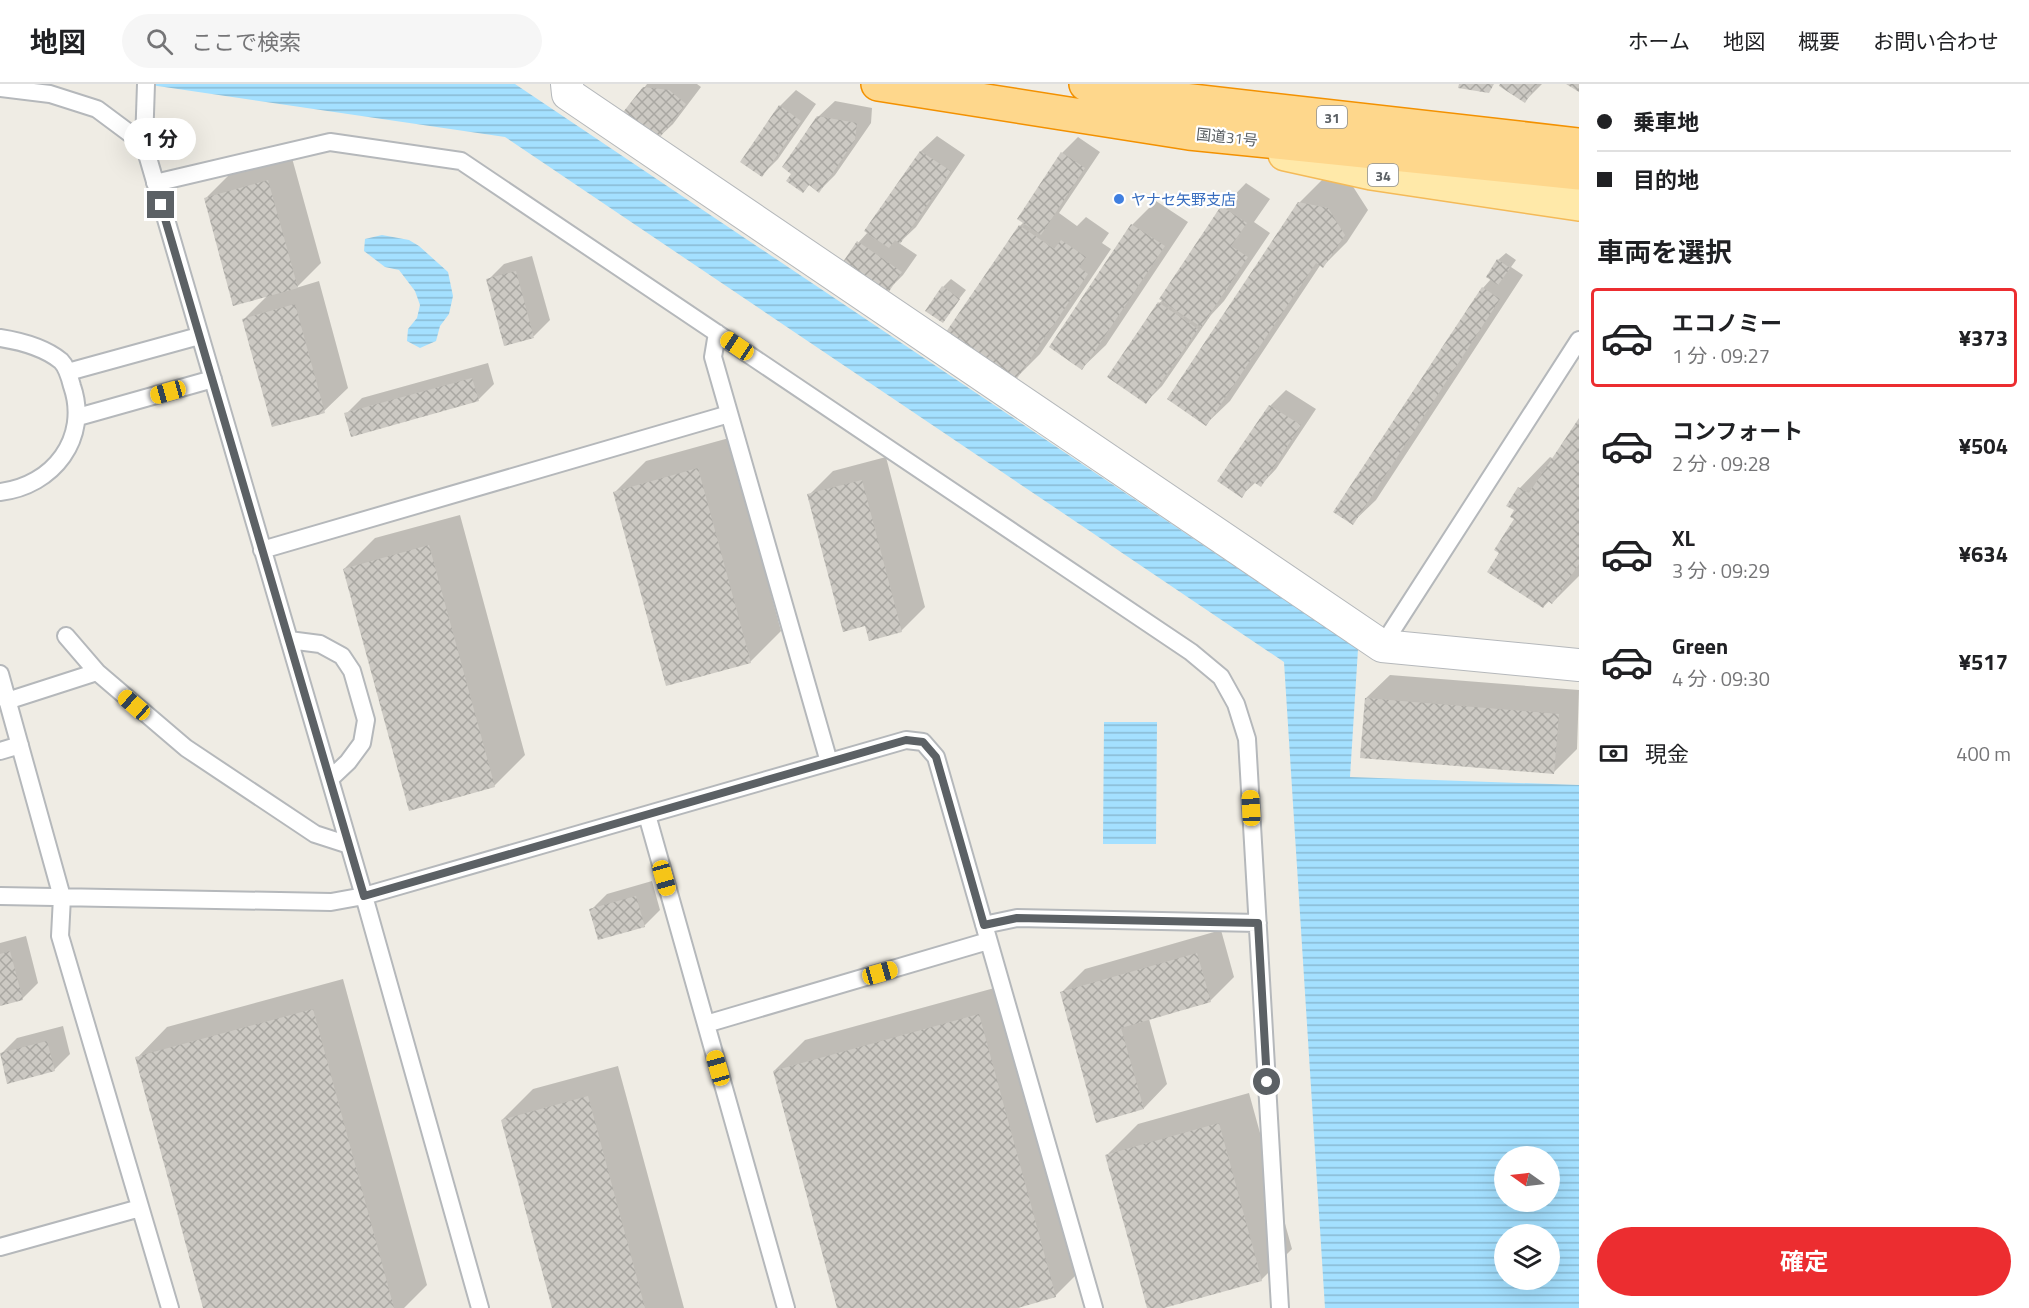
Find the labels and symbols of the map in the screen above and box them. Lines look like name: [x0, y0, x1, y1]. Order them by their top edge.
road number: 31: [1317, 106, 1347, 128]
callout: 1 分: [125, 118, 197, 160]
street label: 国道31号: [1195, 122, 1259, 152]
road number: 34: [1368, 164, 1398, 186]
place label: ヤナセ矢野支店: [1131, 188, 1236, 211]
route end: [147, 191, 174, 218]
marker: ヤナセ矢野支店: [1112, 192, 1126, 206]
car: [717, 328, 757, 364]
car: [148, 378, 188, 406]
car: [115, 686, 153, 724]
car: [1241, 790, 1261, 826]
car: [650, 858, 678, 898]
car: [860, 959, 900, 987]
car: [704, 1048, 732, 1088]
route start: [1253, 1068, 1280, 1095]
north arrow: [1494, 1146, 1560, 1212]

